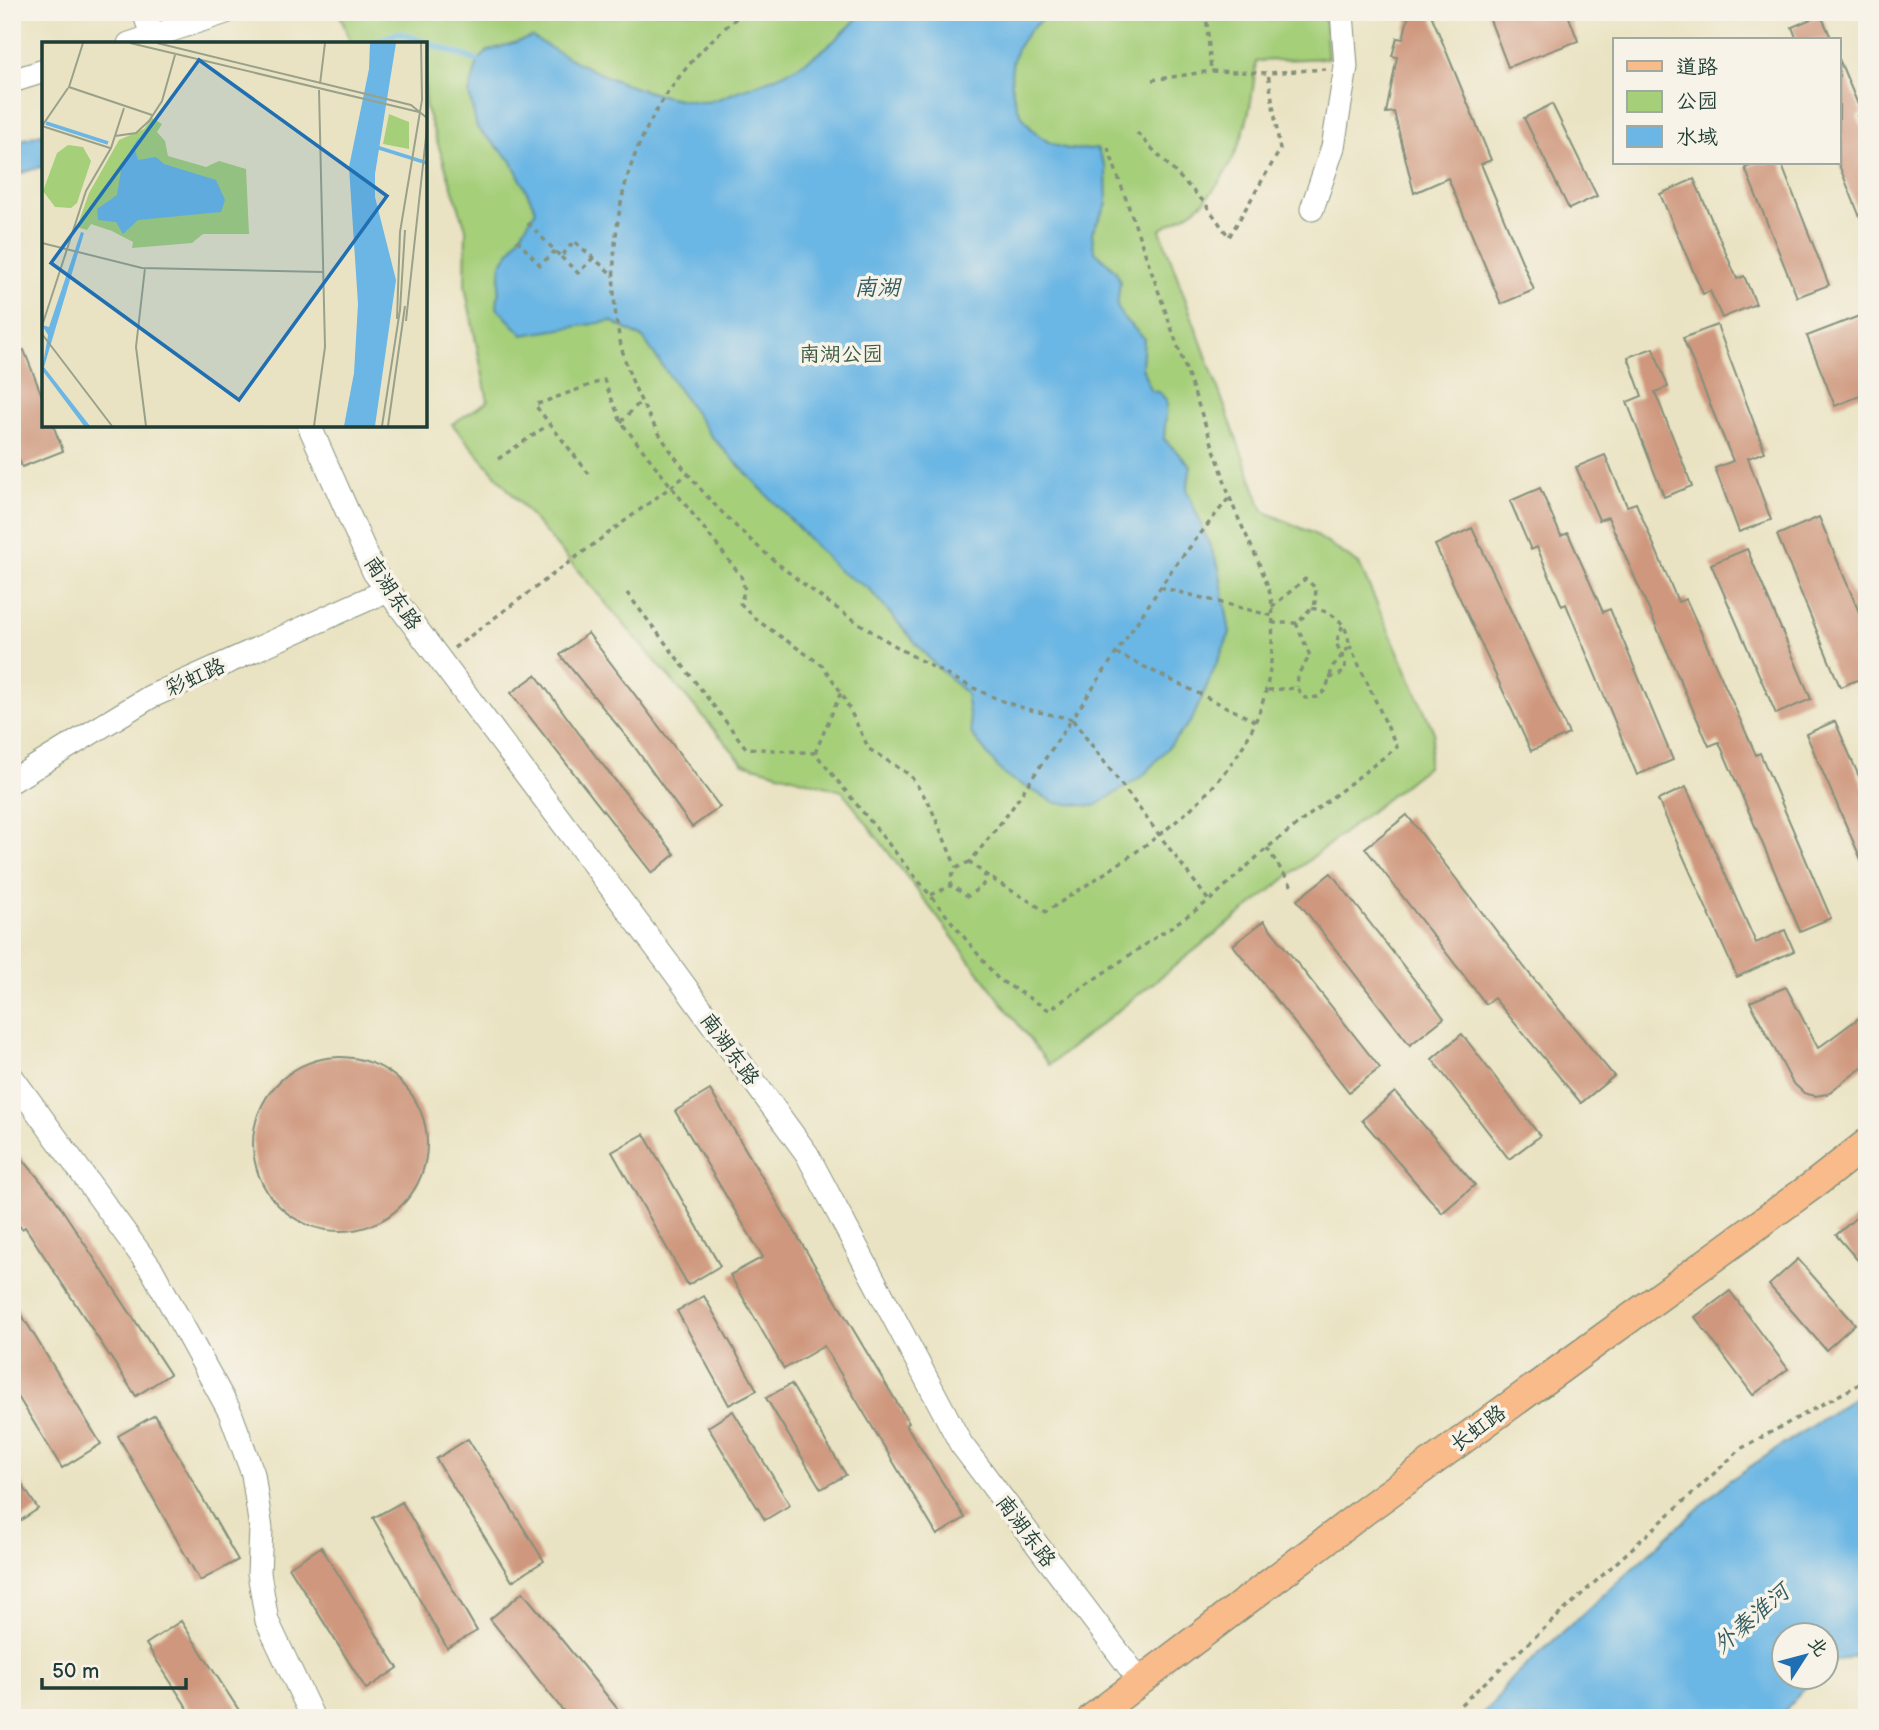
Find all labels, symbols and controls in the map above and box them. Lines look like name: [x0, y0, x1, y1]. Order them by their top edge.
legend: [1613, 38, 1840, 164]
inset map: [42, 42, 427, 427]
text: 道路: [1676, 55, 1718, 80]
text: 公园: [1676, 89, 1718, 114]
text: 水域: [1676, 125, 1718, 150]
water label: 南湖: [854, 274, 902, 302]
park label: 南湖公园: [799, 342, 883, 367]
street label: 南湖东路: [359, 551, 426, 635]
street label: 彩虹路: [161, 653, 229, 702]
street label: 南湖东路: [695, 1008, 764, 1091]
street label: 长虹路: [1445, 1400, 1511, 1457]
street label: 南湖东路: [990, 1490, 1061, 1572]
water label: 外秦淮河: [1708, 1575, 1799, 1659]
north arrow: [1770, 1622, 1840, 1692]
text: 北: [1803, 1632, 1832, 1661]
scale bar: [42, 1646, 186, 1690]
text: 50 m: [52, 1659, 99, 1684]

